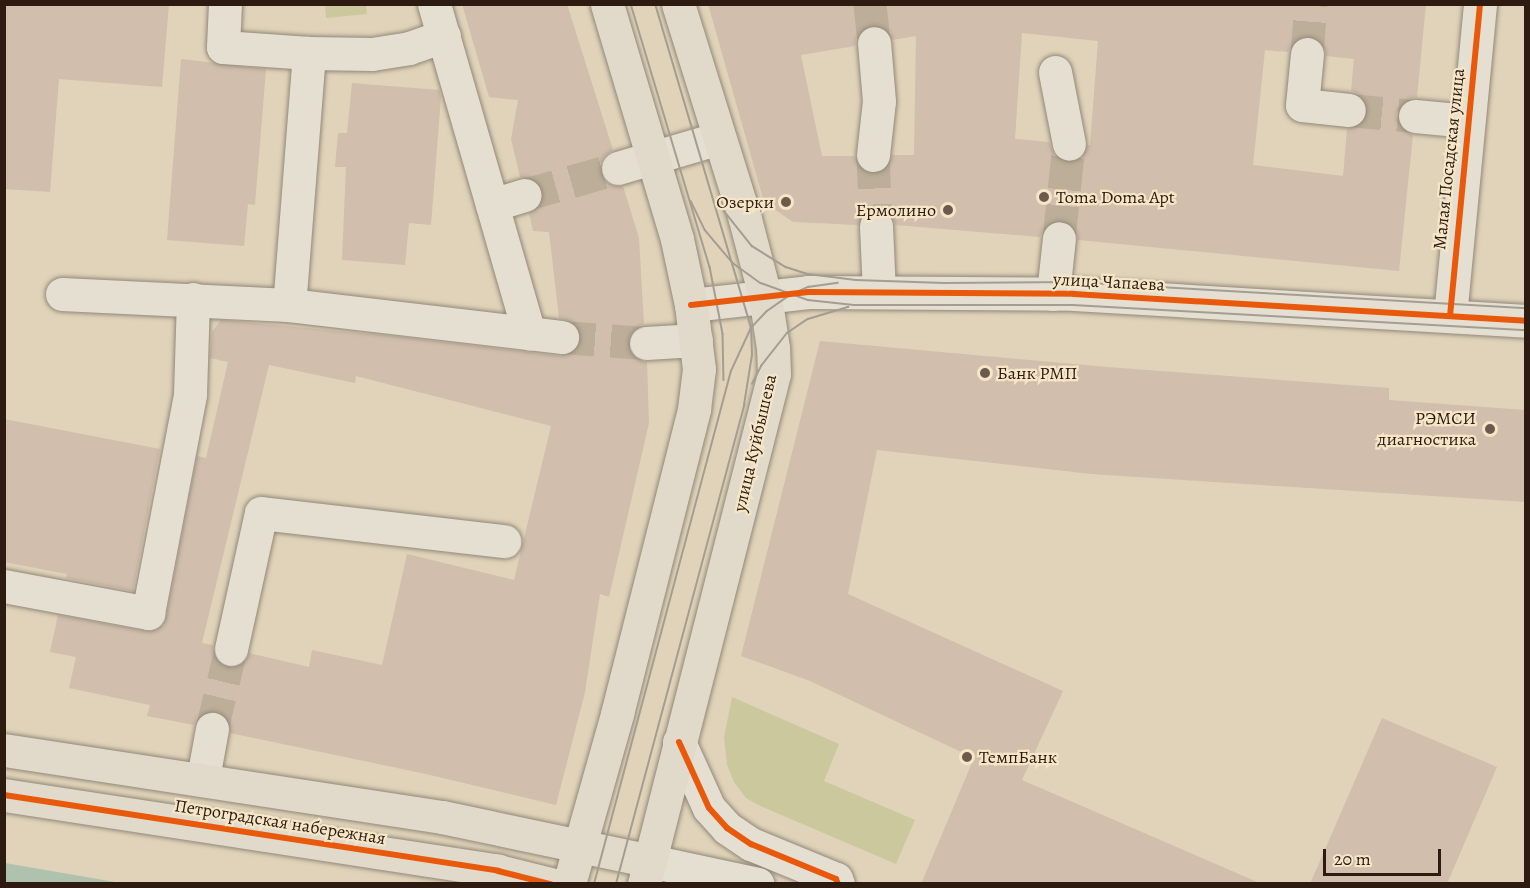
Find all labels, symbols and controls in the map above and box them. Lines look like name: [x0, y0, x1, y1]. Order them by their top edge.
street label: Малая Посадская улица: [1429, 67, 1469, 251]
place label: Toma Doma Apt: [1056, 186, 1175, 208]
marker: Toma Doma Apt: [1037, 190, 1051, 204]
place label: Озерки: [716, 191, 774, 213]
marker: Озерки: [779, 195, 793, 209]
place label: Ермолино: [856, 199, 936, 221]
marker: Ермолино: [941, 203, 955, 217]
street label: улица Чапаева: [1053, 268, 1165, 296]
place label: Банк РМП: [997, 362, 1077, 384]
marker: Банк РМП: [978, 366, 992, 380]
street label: улица Куйбышева: [729, 372, 781, 514]
place label: РЭМСИ диагностика: [1378, 408, 1476, 450]
marker: РЭМСИ диагностика: [1481, 420, 1499, 438]
place label: ТемпБанк: [979, 746, 1057, 768]
marker: ТемпБанк: [960, 750, 974, 764]
street label: Петроградская набережная: [173, 795, 387, 849]
scale bar: [1326, 837, 1444, 875]
text: 20 m: [1334, 847, 1371, 871]

